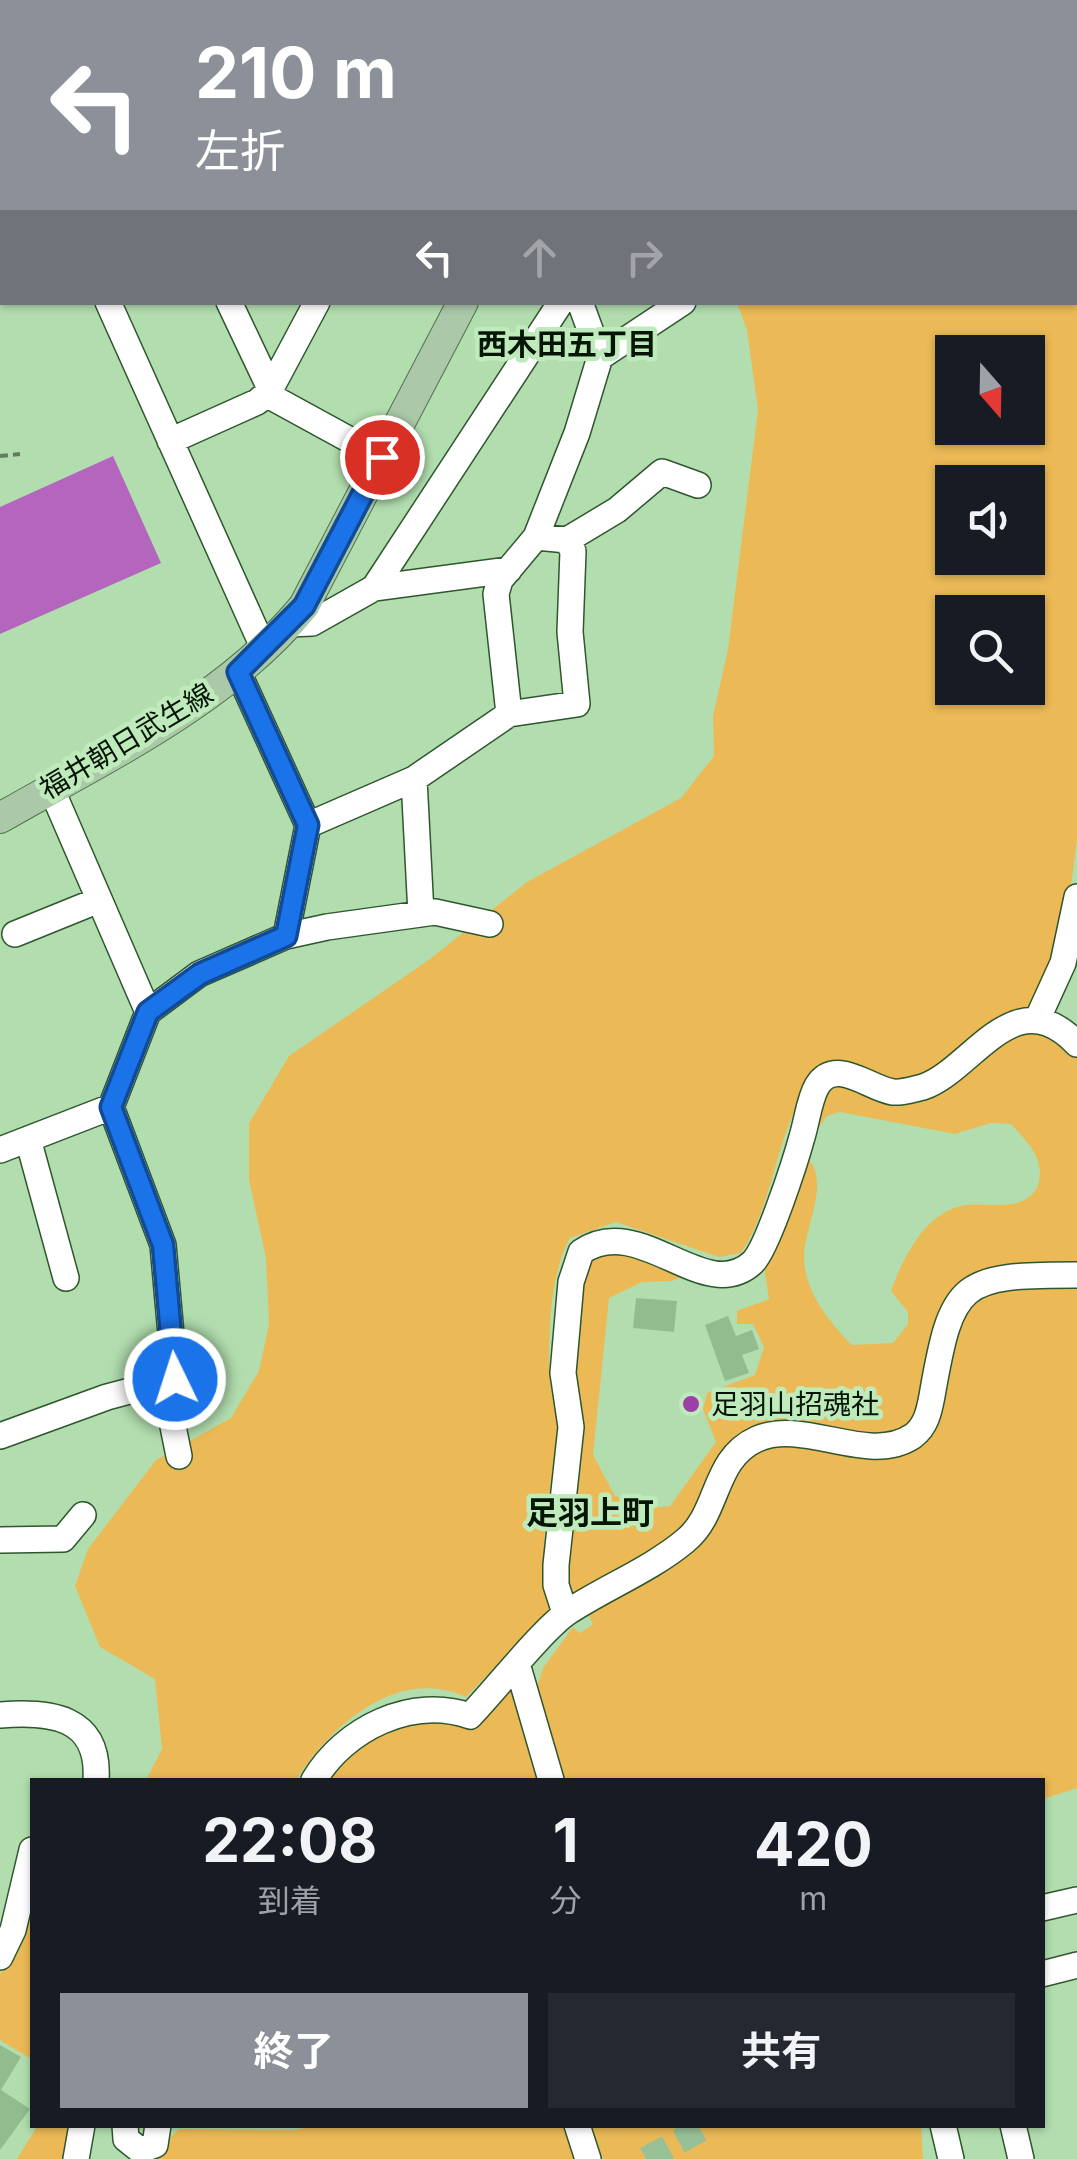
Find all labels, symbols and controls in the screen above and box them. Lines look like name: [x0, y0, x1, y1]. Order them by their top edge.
text: 210 m: [195, 30, 397, 115]
icon: left: [30, 40, 160, 170]
text: 左折: [195, 123, 285, 178]
icon: left: [407, 230, 462, 285]
icon: ahead: [512, 230, 567, 285]
icon: right: [617, 230, 672, 285]
district label: 西木田五丁目: [477, 326, 657, 362]
north arrow: [935, 335, 1045, 445]
map controls: [935, 335, 1045, 705]
pin: [340, 415, 425, 500]
icon: arrive: [355, 430, 410, 485]
button: sound: [935, 465, 1045, 575]
button: search: [935, 595, 1045, 705]
street label: 福井朝日武生線: [33, 676, 219, 806]
position arrow: [123, 1327, 227, 1431]
place label: 足羽山招魂社: [711, 1387, 879, 1421]
marker: 足羽山招魂社: [680, 1393, 702, 1415]
district label: 足羽上町: [526, 1493, 654, 1532]
text: 22:08: [202, 1804, 377, 1876]
text: 1: [553, 1804, 579, 1876]
text: 420: [754, 1808, 873, 1880]
text: m: [799, 1879, 827, 1918]
text: 到着: [258, 1881, 322, 1920]
text: 分: [550, 1881, 582, 1920]
button: 終了: [60, 1993, 528, 2108]
button: 共有: [548, 1993, 1015, 2108]

